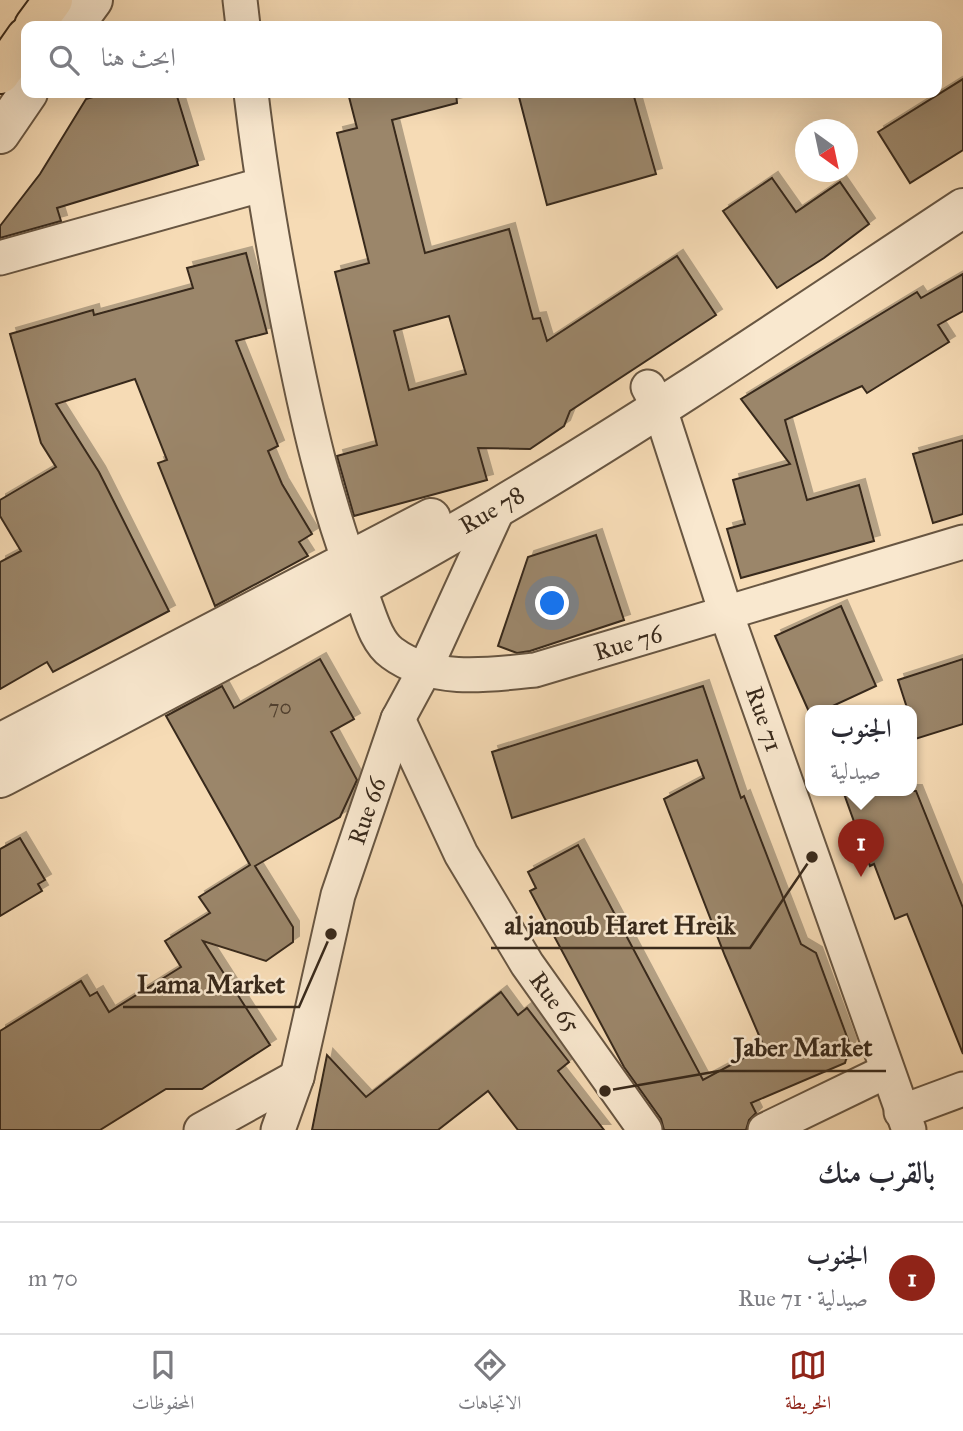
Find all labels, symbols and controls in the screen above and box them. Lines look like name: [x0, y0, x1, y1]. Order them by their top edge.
search box: [21, 21, 942, 98]
icon: search: [45, 41, 83, 79]
text: ابحث هنا: [101, 41, 176, 73]
north arrow: [795, 119, 858, 182]
street label: Rue 78: [454, 479, 530, 541]
your location: [535, 586, 569, 620]
street label: Rue 76: [590, 618, 666, 668]
street label: Rue 71: [739, 682, 789, 756]
house number: 70: [268, 694, 292, 720]
popup: [805, 705, 917, 796]
text: الجنوب: [830, 712, 892, 744]
text: صيدلية: [830, 757, 881, 785]
street label: Rue 66: [342, 773, 393, 849]
pin: 1: [838, 819, 884, 877]
callout: al janoub Haret Hreik: [491, 901, 750, 948]
text: al janoub Haret Hreik: [504, 909, 737, 941]
callout: Lama Market: [123, 960, 299, 1007]
street label: Rue 65: [523, 966, 587, 1038]
text: Lama Market: [137, 968, 286, 1000]
callout: Jaber Market: [719, 1024, 886, 1071]
text: Jaber Market: [731, 1031, 873, 1064]
text: بالقرب منك: [818, 1155, 935, 1191]
text: الجنوب: [807, 1239, 868, 1271]
text: 70 m: [28, 1264, 78, 1292]
text: 1: [907, 1264, 917, 1292]
text: صيدلية · Rue 71: [738, 1284, 868, 1312]
tab: المحفوظات: [132, 1346, 194, 1421]
tab: الاتجاهات: [458, 1346, 521, 1421]
tab: الخريطة: [785, 1346, 831, 1421]

